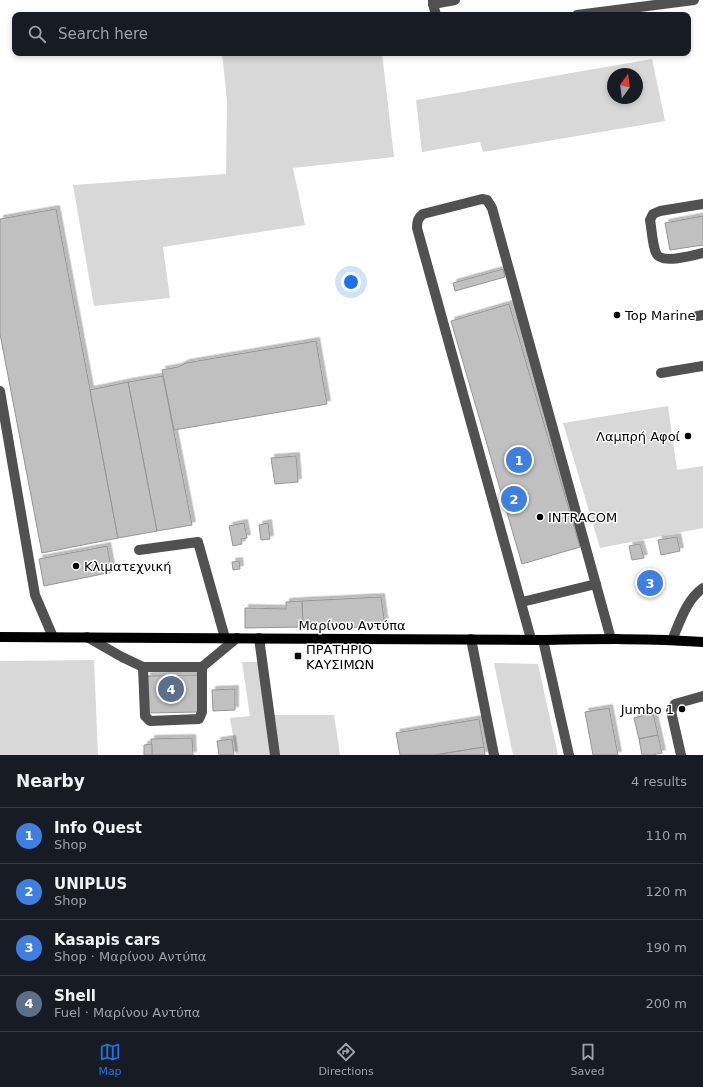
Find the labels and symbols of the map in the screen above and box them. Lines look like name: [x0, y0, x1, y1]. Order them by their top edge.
north arrow: [607, 68, 643, 104]
your location: [341, 272, 361, 292]
place label: Top Marine: [624, 308, 695, 323]
marker: Top Marine: [612, 310, 622, 320]
place label: Λαμπρή Αφοί: [596, 429, 681, 444]
marker: Λαμπρή Αφοί: [683, 431, 693, 441]
pin: 1: [506, 445, 532, 475]
pin: 2: [501, 484, 527, 514]
place label: INTRACOM: [548, 510, 617, 525]
marker: INTRACOM: [535, 512, 545, 522]
place label: Κλιματεχνική: [84, 559, 171, 574]
marker: Κλιματεχνική: [71, 561, 81, 571]
pin: 3: [637, 568, 663, 598]
street label: Μαρίνου Αντύπα: [298, 618, 406, 633]
place label: ΠΡΑΤΗΡΙΟ ΚΑΥΣΙΜΩΝ: [306, 642, 374, 672]
marker: ΠΡΑΤΗΡΙΟ ΚΑΥΣΙΜΩΝ: [293, 651, 303, 661]
pin: 4: [158, 674, 184, 704]
place label: Jumbo 1: [620, 702, 674, 717]
marker: Jumbo 1: [677, 704, 687, 714]

